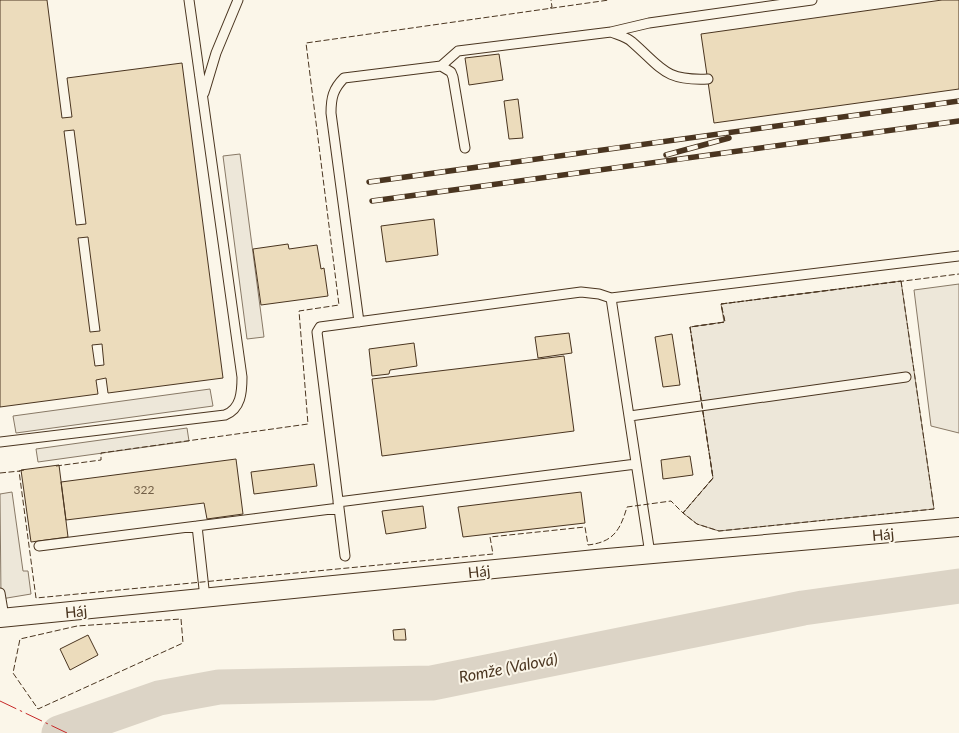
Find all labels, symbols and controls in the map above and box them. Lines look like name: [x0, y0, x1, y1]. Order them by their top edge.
house number: 322: [134, 482, 154, 497]
street label: Háj: [871, 524, 895, 544]
street label: Háj: [467, 561, 491, 581]
street label: Háj: [64, 601, 88, 621]
water label: Romže (Valová): [457, 648, 559, 686]

